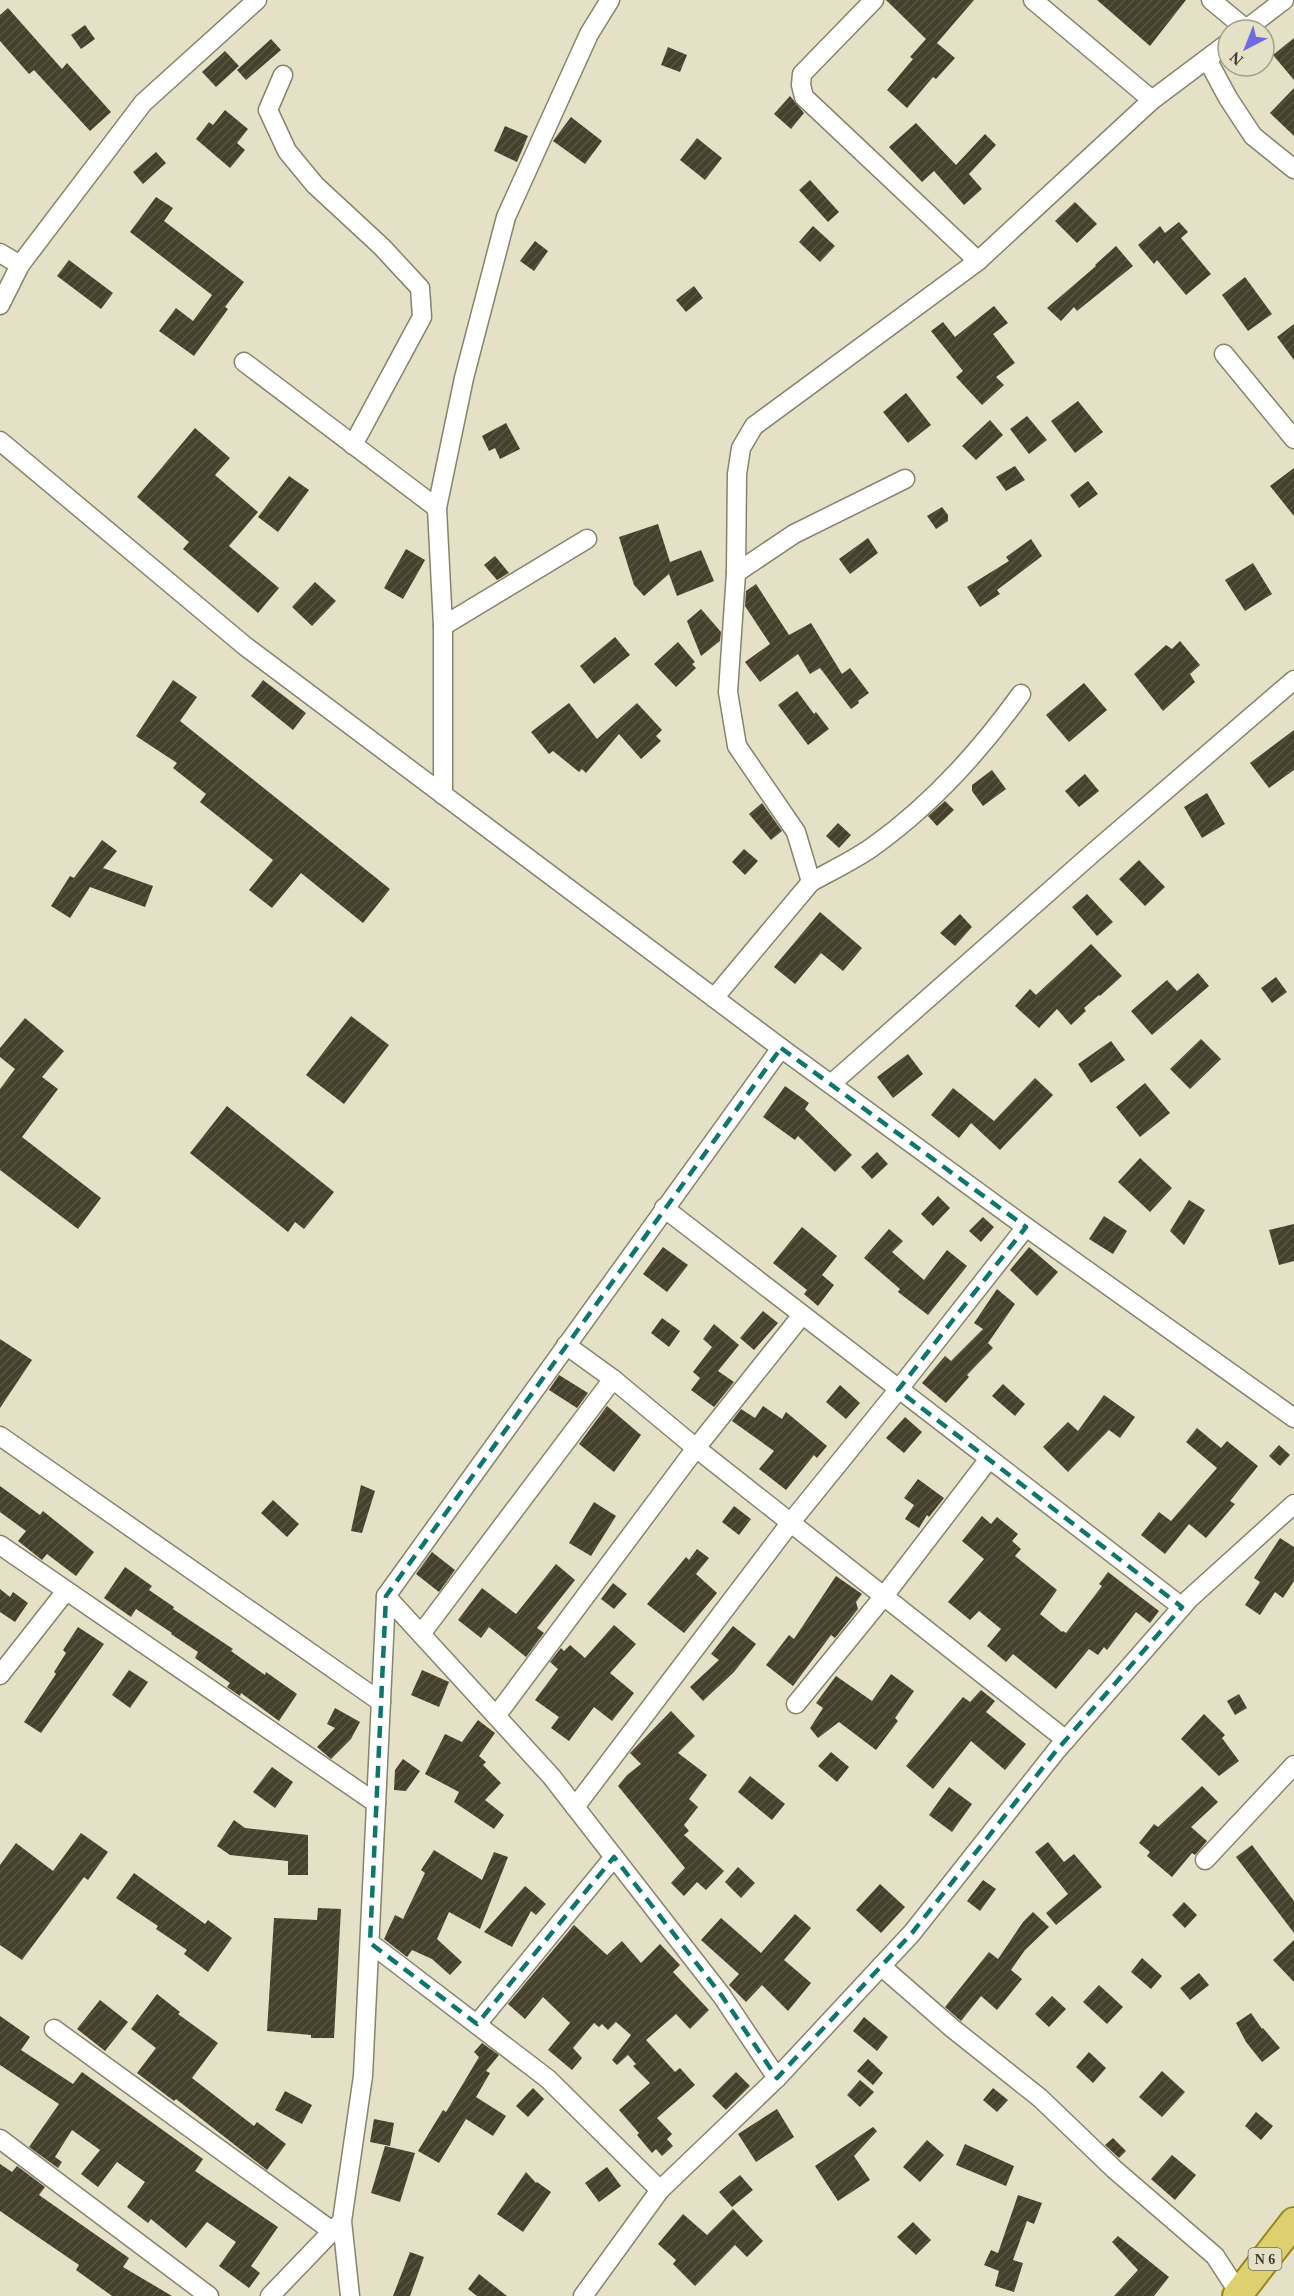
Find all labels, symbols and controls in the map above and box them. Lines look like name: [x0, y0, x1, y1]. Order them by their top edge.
north arrow: [1216, 18, 1276, 78]
text: N: [1226, 48, 1246, 69]
road number: N 6: [1248, 2248, 1282, 2270]

